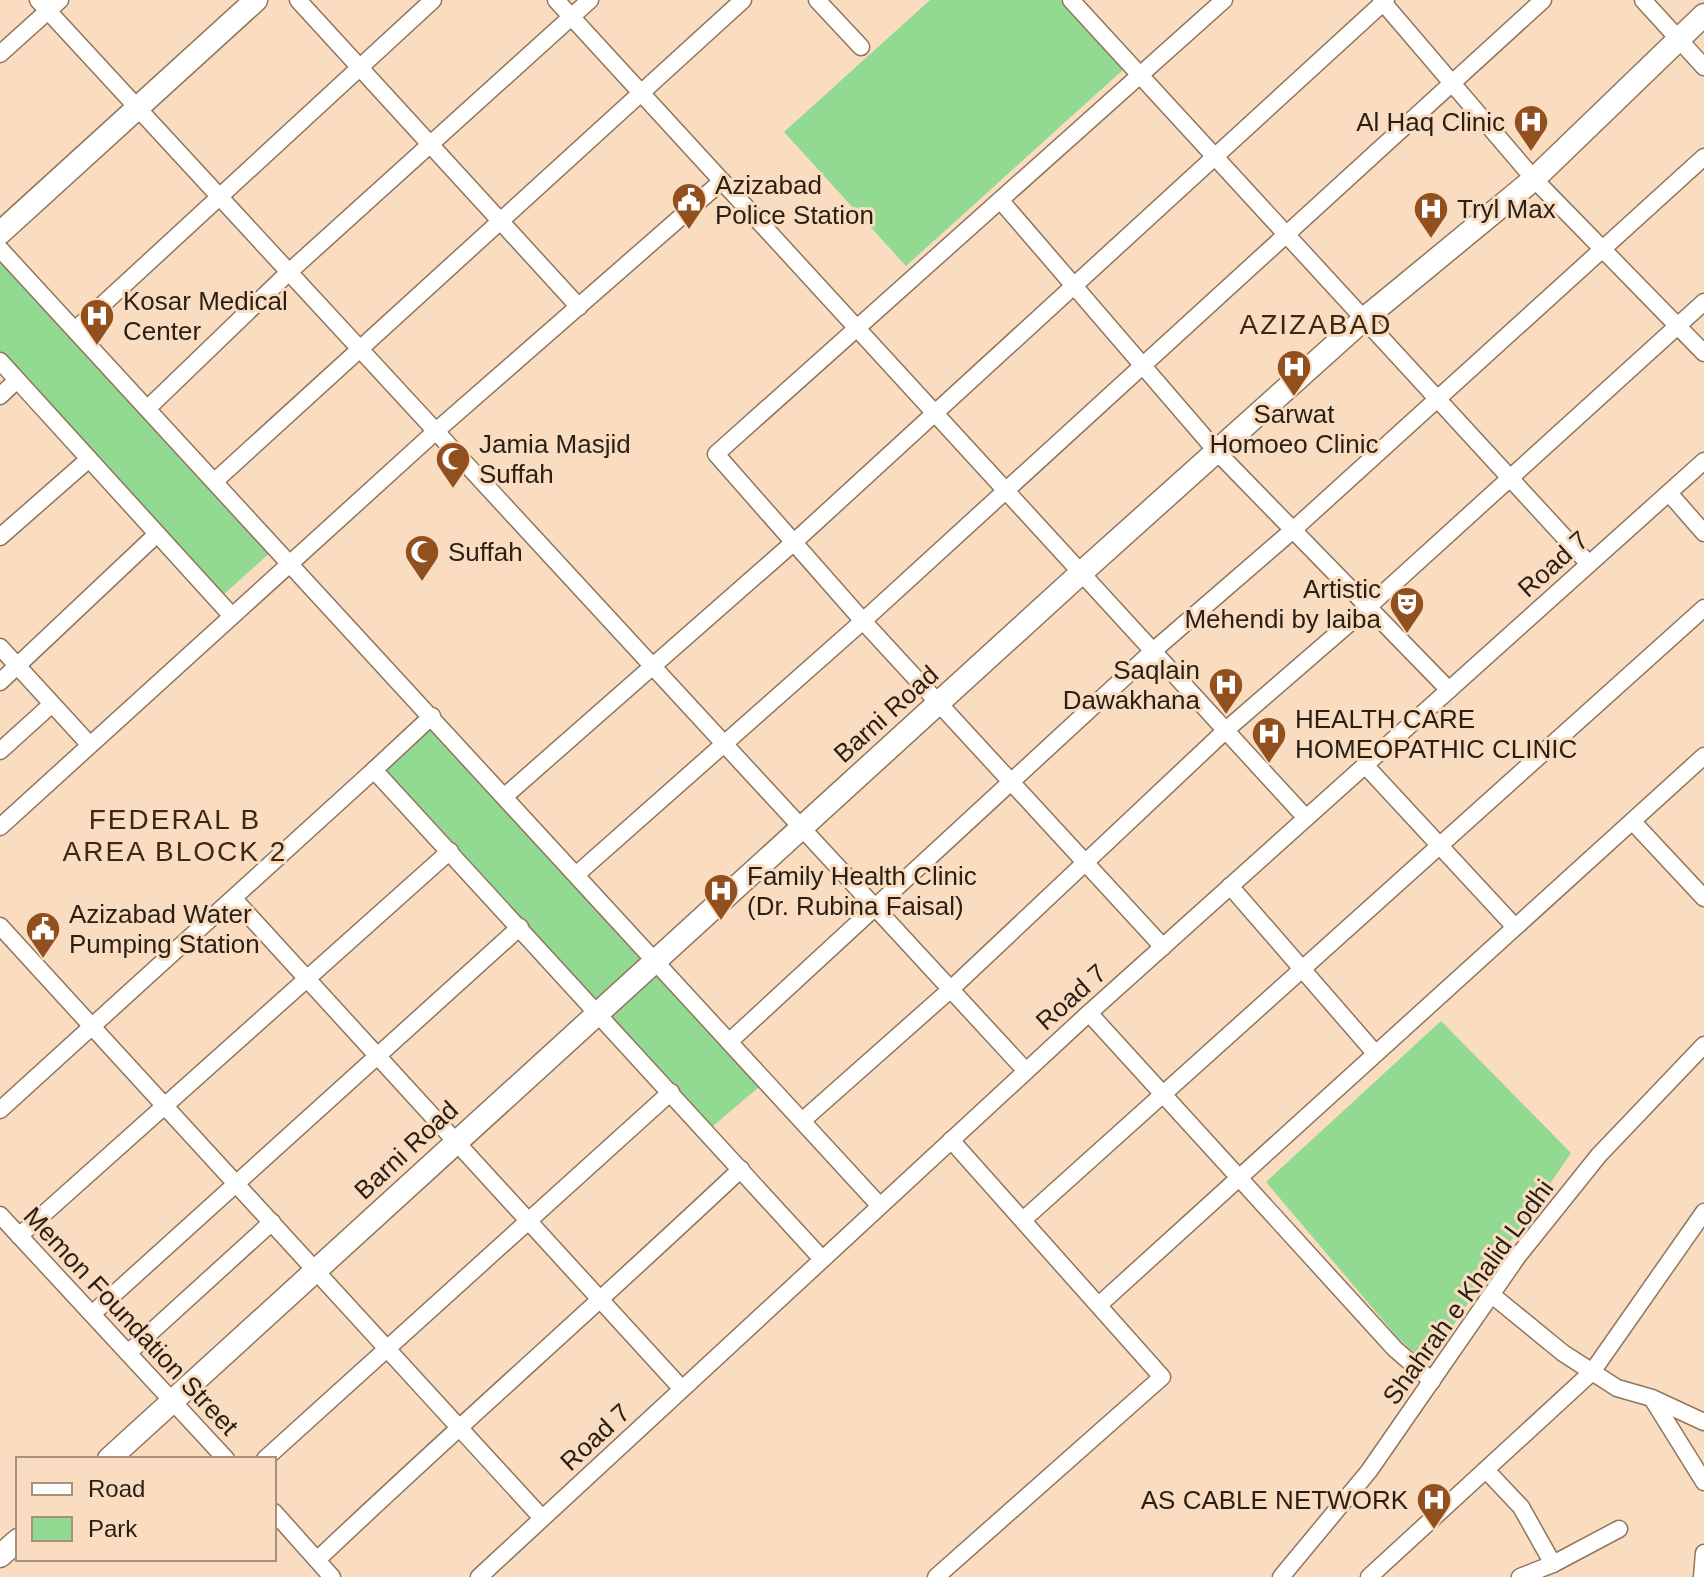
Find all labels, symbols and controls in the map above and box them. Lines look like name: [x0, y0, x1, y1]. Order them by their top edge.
hospital icon: Al Haq Clinic: [1512, 103, 1550, 153]
place label: Al Haq Clinic: [1356, 107, 1505, 137]
place label: Azizabad Police Station: [715, 170, 874, 230]
public building icon: Azizabad Police Station: [670, 181, 708, 231]
hospital icon: Tryl Max: [1412, 190, 1450, 240]
place label: Tryl Max: [1457, 194, 1556, 224]
place label: Kosar Medical Center: [123, 286, 288, 346]
hospital icon: Kosar Medical Center: [78, 297, 116, 347]
district label: AZIZABAD: [1240, 309, 1392, 340]
hospital icon: Sarwat Homoeo Clinic: [1275, 348, 1313, 398]
place label: Sarwat Homoeo Clinic: [1209, 399, 1379, 459]
place label: Jamia Masjid Suffah: [479, 429, 631, 489]
mosque icon: Jamia Masjid Suffah: [434, 440, 472, 490]
street label: Road 7: [1512, 525, 1594, 603]
mosque icon: Suffah: [403, 533, 441, 583]
place label: Suffah: [448, 537, 523, 567]
place label: Artistic Mehendi by laiba: [1184, 574, 1382, 634]
theatre icon: Artistic Mehendi by laiba: [1388, 585, 1426, 635]
place label: Saqlain Dawakhana: [1063, 655, 1201, 715]
street label: Barni Road: [828, 659, 944, 769]
hospital icon: Saqlain Dawakhana: [1207, 666, 1245, 716]
place label: HEALTH CARE HOMEOPATHIC CLINIC: [1295, 704, 1577, 764]
hospital icon: HEALTH CARE HOMEOPATHIC CLINIC: [1250, 715, 1288, 765]
district label: FEDERAL B AREA BLOCK 2: [63, 804, 287, 867]
place label: Family Health Clinic (Dr. Rubina Faisal): [747, 861, 977, 921]
hospital icon: Family Health Clinic (Dr. Rubina Faisal): [702, 872, 740, 922]
place label: Azizabad Water Pumping Station: [69, 899, 260, 959]
public building icon: Azizabad Water Pumping Station: [24, 910, 62, 960]
street label: Road 7: [1030, 958, 1112, 1036]
street label: Barni Road: [348, 1095, 464, 1205]
street label: Shahrah e Khalid Lodhi: [1376, 1174, 1560, 1410]
street label: Memon Foundation Street: [18, 1201, 245, 1442]
street label: Road 7: [554, 1397, 636, 1477]
legend: [16, 1457, 276, 1561]
text: Road: [88, 1475, 145, 1502]
hospital icon: AS CABLE NETWORK: [1415, 1481, 1453, 1531]
place label: AS CABLE NETWORK: [1141, 1485, 1409, 1515]
text: Park: [88, 1515, 138, 1542]

